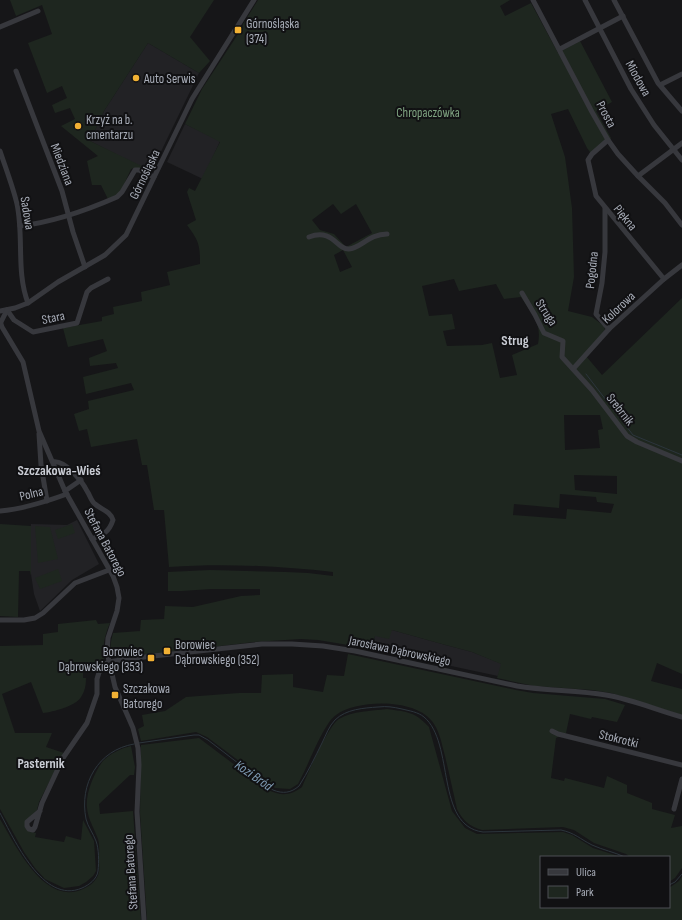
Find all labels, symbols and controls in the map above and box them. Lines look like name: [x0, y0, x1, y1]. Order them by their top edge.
place label: Górnośląska (374): [246, 16, 299, 47]
marker: Górnośląska (374): [233, 25, 243, 35]
street label: Miodowa: [622, 58, 654, 99]
place label: Auto Serwis: [143, 71, 196, 87]
marker: Auto Serwis: [131, 73, 141, 83]
street label: Prosta: [592, 98, 620, 131]
park label: Chropaczówka: [396, 105, 460, 121]
place label: Krzyż na b. cmentarzu: [86, 112, 133, 143]
marker: Krzyż na b. cmentarzu: [73, 121, 83, 131]
street label: Miedziana: [47, 141, 77, 188]
street label: Górnośląska: [126, 147, 164, 202]
street label: Sadowa: [16, 195, 38, 231]
street label: Piękna: [610, 201, 640, 234]
street label: Pogodna: [582, 251, 602, 290]
street label: Kolorowa: [599, 288, 639, 327]
street label: Struga: [532, 296, 561, 329]
street label: Stara: [40, 308, 66, 328]
district label: Strug: [501, 332, 529, 349]
street label: Srebrnik: [603, 390, 638, 429]
district label: Szczakowa-Wieś: [17, 462, 101, 479]
street label: Polna: [18, 483, 45, 505]
street label: Stefana Batorego: [80, 505, 130, 579]
street label: Jarosława Dąbrowskiego: [347, 632, 452, 670]
place label: Borowiec Dąbrowskiego (352): [175, 637, 260, 668]
place label: Borowiec Dąbrowskiego (353): [59, 644, 143, 675]
marker: Borowiec Dąbrowskiego (352): [162, 646, 172, 656]
marker: Borowiec Dąbrowskiego (353): [146, 653, 156, 663]
place label: Szczakowa Batorego: [123, 681, 170, 712]
marker: Szczakowa Batorego: [110, 690, 120, 700]
street label: Stokrotki: [597, 726, 640, 752]
district label: Pasternik: [17, 755, 65, 772]
water label: Kozi Bród: [231, 756, 277, 795]
street label: Stefana Batorego: [120, 834, 142, 910]
legend: [540, 856, 670, 908]
text: Ulica: [576, 865, 596, 880]
text: Park: [576, 885, 594, 900]

